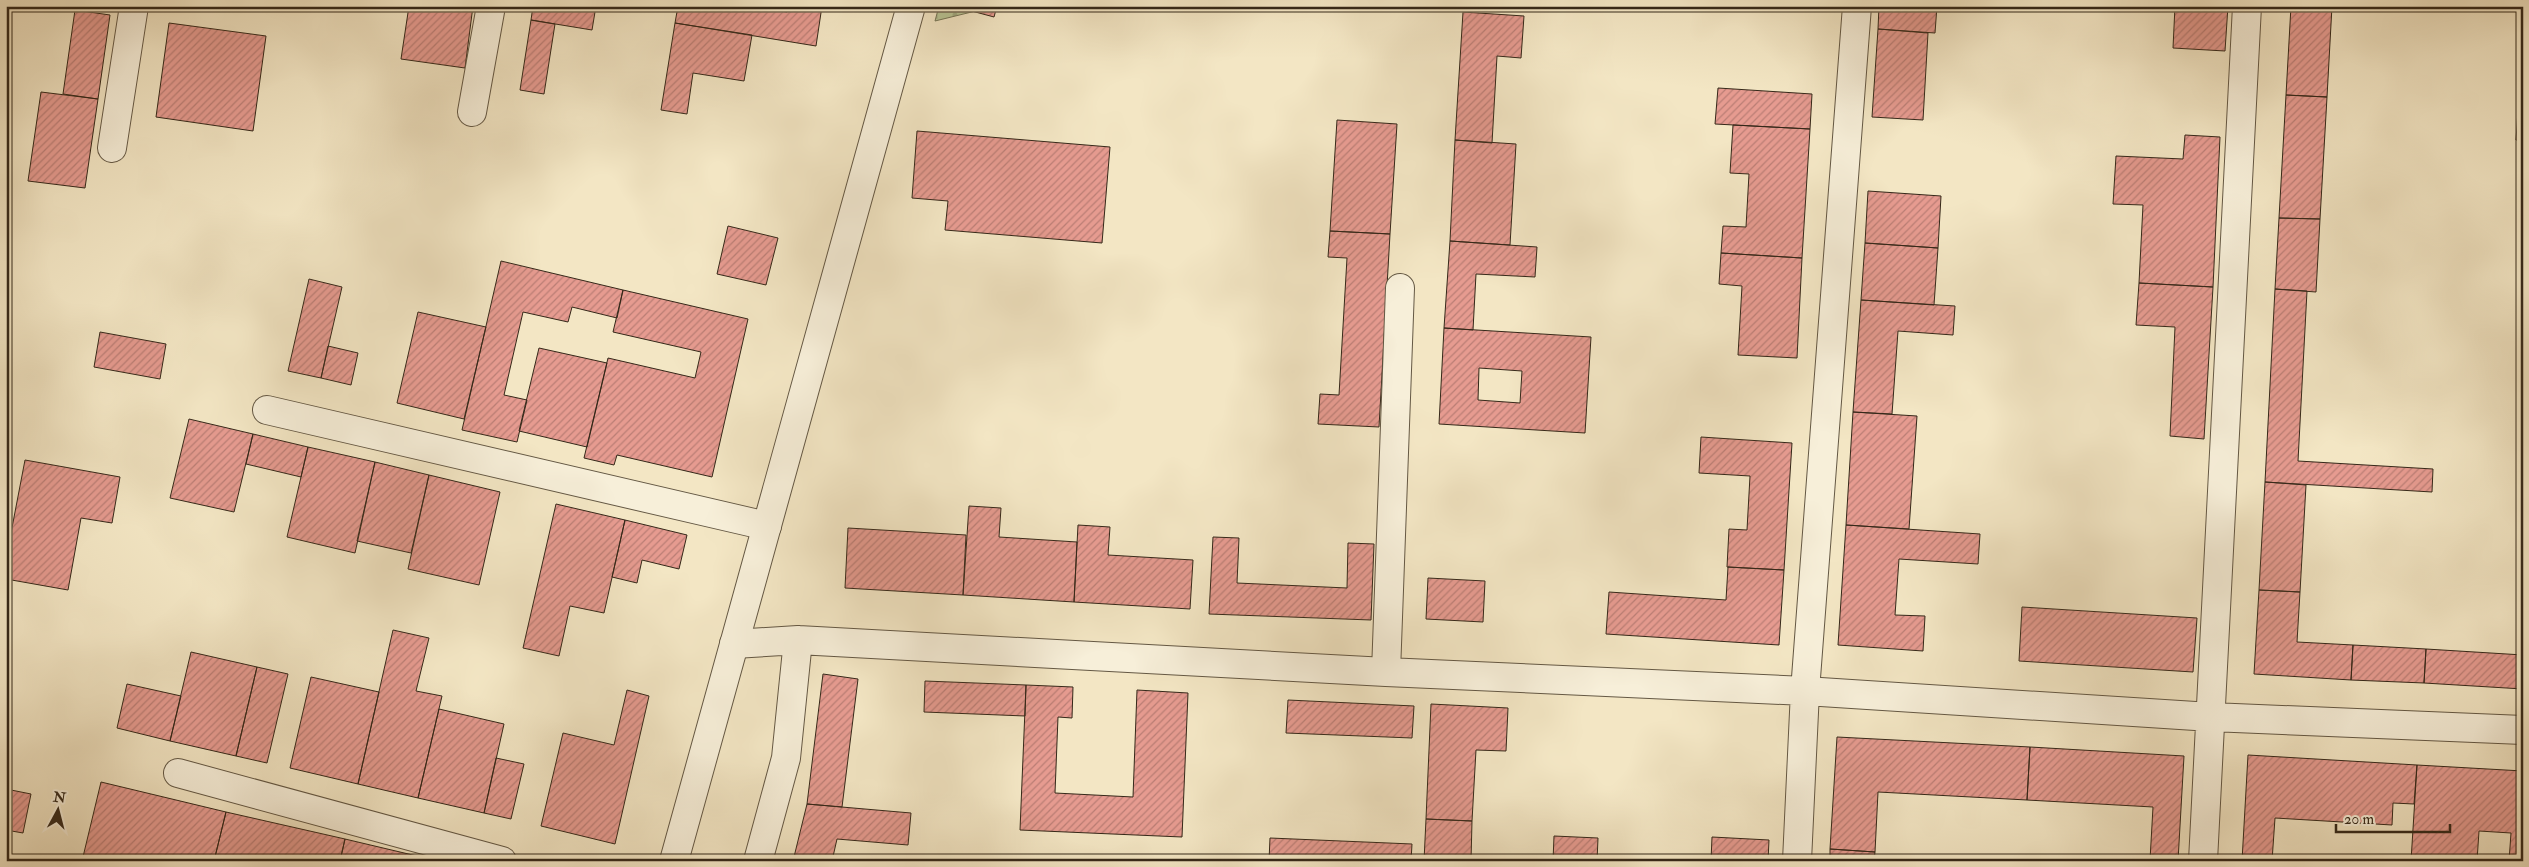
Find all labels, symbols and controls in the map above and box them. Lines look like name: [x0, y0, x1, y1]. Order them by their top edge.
north arrow: [32, 784, 82, 834]
text: N: [51, 788, 67, 807]
scale bar: [2336, 802, 2450, 834]
text: 20 m: [2344, 810, 2374, 829]

